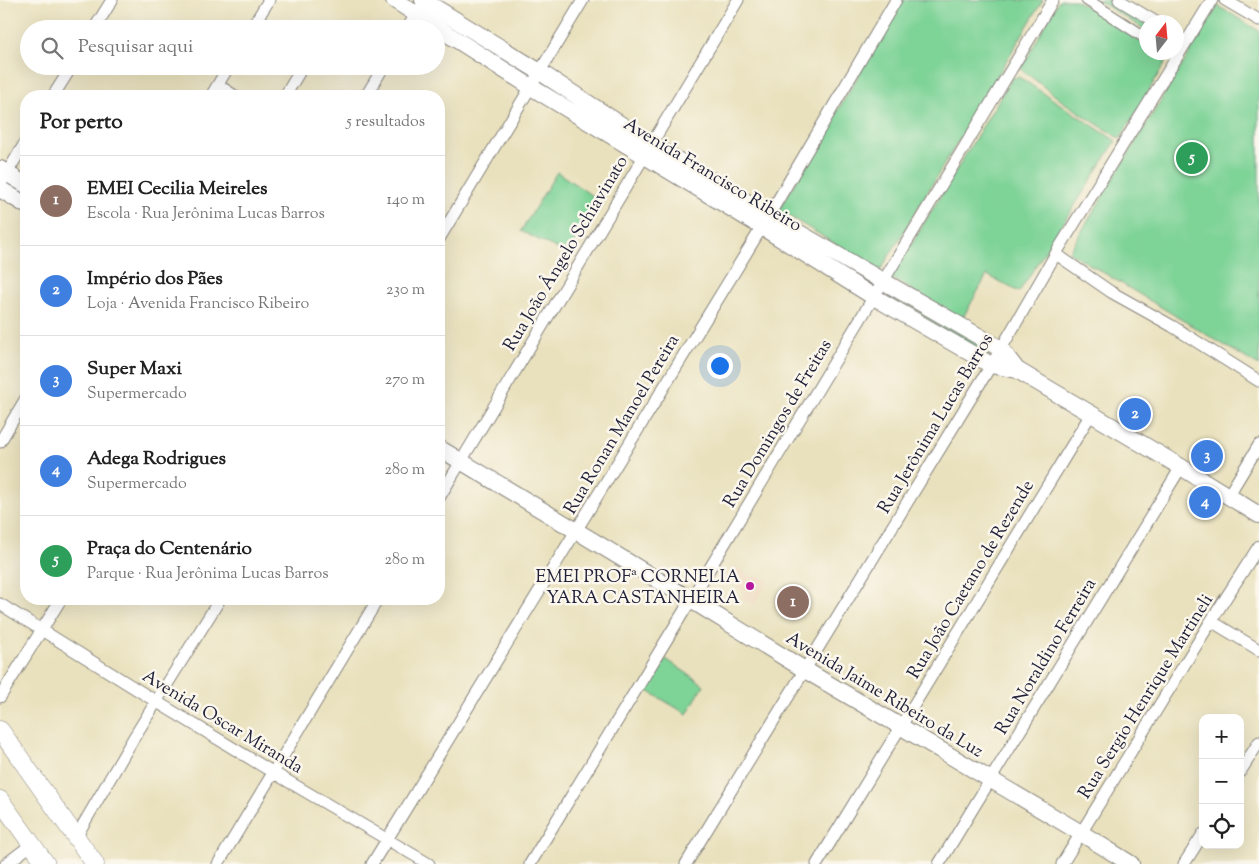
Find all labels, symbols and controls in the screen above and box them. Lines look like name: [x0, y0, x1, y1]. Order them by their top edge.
north arrow: [1139, 15, 1184, 60]
search box: [20, 20, 445, 75]
icon: search: [38, 34, 66, 62]
text: Pesquisar aqui: [78, 34, 193, 61]
text: Por perto: [40, 108, 123, 138]
text: 5 resultados: [346, 111, 425, 134]
street label: Avenida Francisco Ribeiro: [618, 112, 806, 239]
pin: 5: [1176, 139, 1208, 177]
street label: Rua João Ângelo Schiavinato: [497, 151, 636, 357]
text: EMEI Cecilia Meireles: [87, 176, 267, 203]
text: 1: [53, 189, 59, 212]
text: 140 m: [387, 189, 425, 212]
text: Escola · Rua Jerônima Lucas Barros: [87, 203, 325, 226]
text: Império dos Pães: [87, 266, 223, 293]
text: 2: [52, 279, 60, 302]
text: 230 m: [386, 279, 425, 302]
text: Loja · Avenida Francisco Ribeiro: [87, 293, 309, 316]
street label: Rua Jerônima Lucas Barros: [872, 329, 1001, 519]
street label: Rua Ronan Manoel Pereira: [559, 330, 687, 520]
street label: Rua Domingos de Freitas: [718, 335, 839, 513]
your location: [707, 353, 733, 379]
text: Super Maxi: [87, 356, 182, 383]
text: 3: [53, 369, 59, 392]
text: 270 m: [385, 369, 425, 392]
text: Supermercado: [87, 383, 187, 406]
pin: 2: [1119, 395, 1151, 433]
pin: 3: [1191, 437, 1223, 475]
text: Adega Rodrigues: [87, 446, 226, 473]
text: 4: [52, 459, 60, 482]
text: 280 m: [384, 459, 425, 482]
text: Supermercado: [87, 473, 187, 496]
street label: Rua João Caetano de Rezende: [902, 476, 1042, 684]
pin: 4: [1189, 483, 1221, 521]
text: Praça do Centenário: [87, 536, 252, 563]
text: 5: [53, 549, 59, 572]
text: 280 m: [384, 549, 425, 572]
text: Parque · Rua Jerônima Lucas Barros: [87, 563, 329, 586]
place label: EMEI PROFª CORNELIA YARA CASTANHEIRA: [535, 565, 740, 612]
street label: Rua Noraldino Ferreira: [990, 574, 1104, 740]
marker: EMEI PROFª CORNELIA YARA CASTANHEIRA: [744, 580, 756, 592]
pin: 1: [777, 583, 809, 621]
street label: Rua Sergio Henrique Martineli: [1073, 590, 1221, 804]
street label: Avenida Jaime Ribeiro da Luz: [780, 626, 988, 765]
street label: Avenida Oscar Miranda: [137, 664, 307, 781]
map controls: [1199, 714, 1244, 849]
button: +: [1199, 714, 1244, 759]
button: −: [1199, 759, 1244, 804]
button: locate: [1199, 804, 1244, 849]

